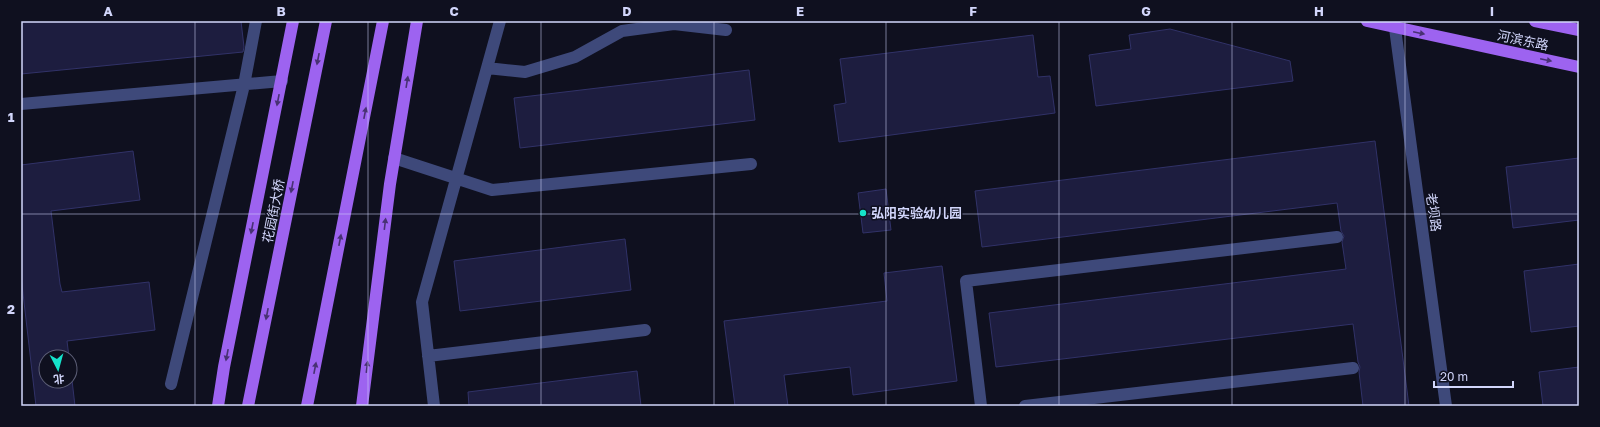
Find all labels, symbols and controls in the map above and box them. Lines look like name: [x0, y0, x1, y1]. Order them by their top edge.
text: A: [103, 3, 113, 19]
text: B: [276, 3, 286, 19]
text: C: [449, 3, 459, 19]
text: D: [622, 3, 632, 19]
text: E: [796, 3, 804, 19]
text: F: [969, 3, 977, 19]
text: G: [1141, 3, 1151, 19]
text: H: [1314, 3, 1324, 19]
text: I: [1490, 3, 1494, 19]
street label: 河滨东路: [1496, 27, 1550, 53]
one-way arrow: [1413, 30, 1425, 36]
one-way arrow: [315, 53, 321, 65]
one-way arrow: [1540, 57, 1552, 63]
one-way arrow: [404, 76, 410, 88]
one-way arrow: [274, 94, 280, 107]
one-way arrow: [362, 106, 368, 119]
text: 1: [8, 109, 15, 125]
street label: 花园街大桥: [259, 178, 287, 244]
one-way arrow: [289, 181, 295, 193]
street label: 老坝路: [1423, 192, 1445, 232]
place label: 弘阳实验幼儿园: [871, 205, 962, 221]
marker: 弘阳实验幼儿园: [858, 208, 868, 218]
one-way arrow: [382, 218, 388, 230]
one-way arrow: [249, 222, 255, 234]
one-way arrow: [337, 234, 343, 246]
text: 2: [7, 301, 15, 317]
one-way arrow: [263, 308, 269, 320]
north arrow: [38, 349, 78, 389]
one-way arrow: [223, 349, 229, 362]
one-way arrow: [364, 361, 370, 373]
one-way arrow: [312, 362, 318, 374]
scale bar: [1434, 363, 1513, 389]
text: 20 m: [1440, 369, 1468, 384]
text: 北: [53, 372, 65, 386]

